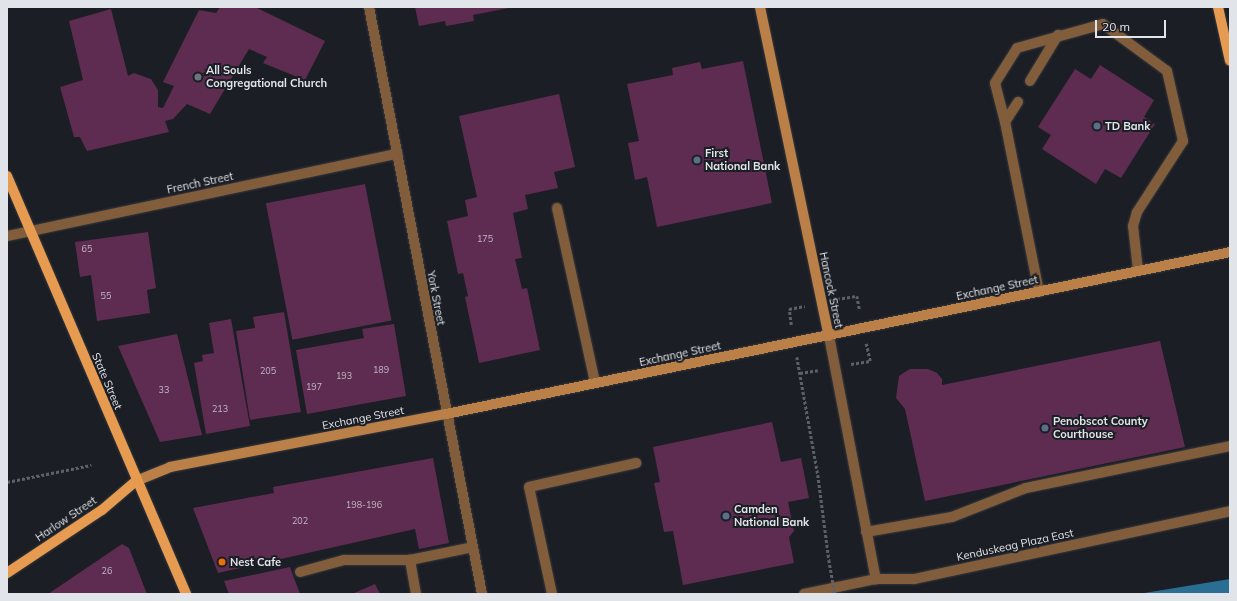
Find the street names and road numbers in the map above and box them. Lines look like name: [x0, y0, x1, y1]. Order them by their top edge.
street label: French Street: [166, 170, 234, 196]
street label: Hancock Street: [816, 251, 846, 329]
street label: York Street: [424, 270, 448, 326]
street label: Exchange Street: [955, 273, 1039, 303]
street label: Exchange Street: [638, 339, 722, 369]
street label: State Street: [89, 351, 125, 411]
street label: Exchange Street: [321, 404, 405, 432]
street label: Harlow Street: [33, 494, 99, 544]
street label: Kenduskeag Plaza East: [955, 526, 1075, 564]

